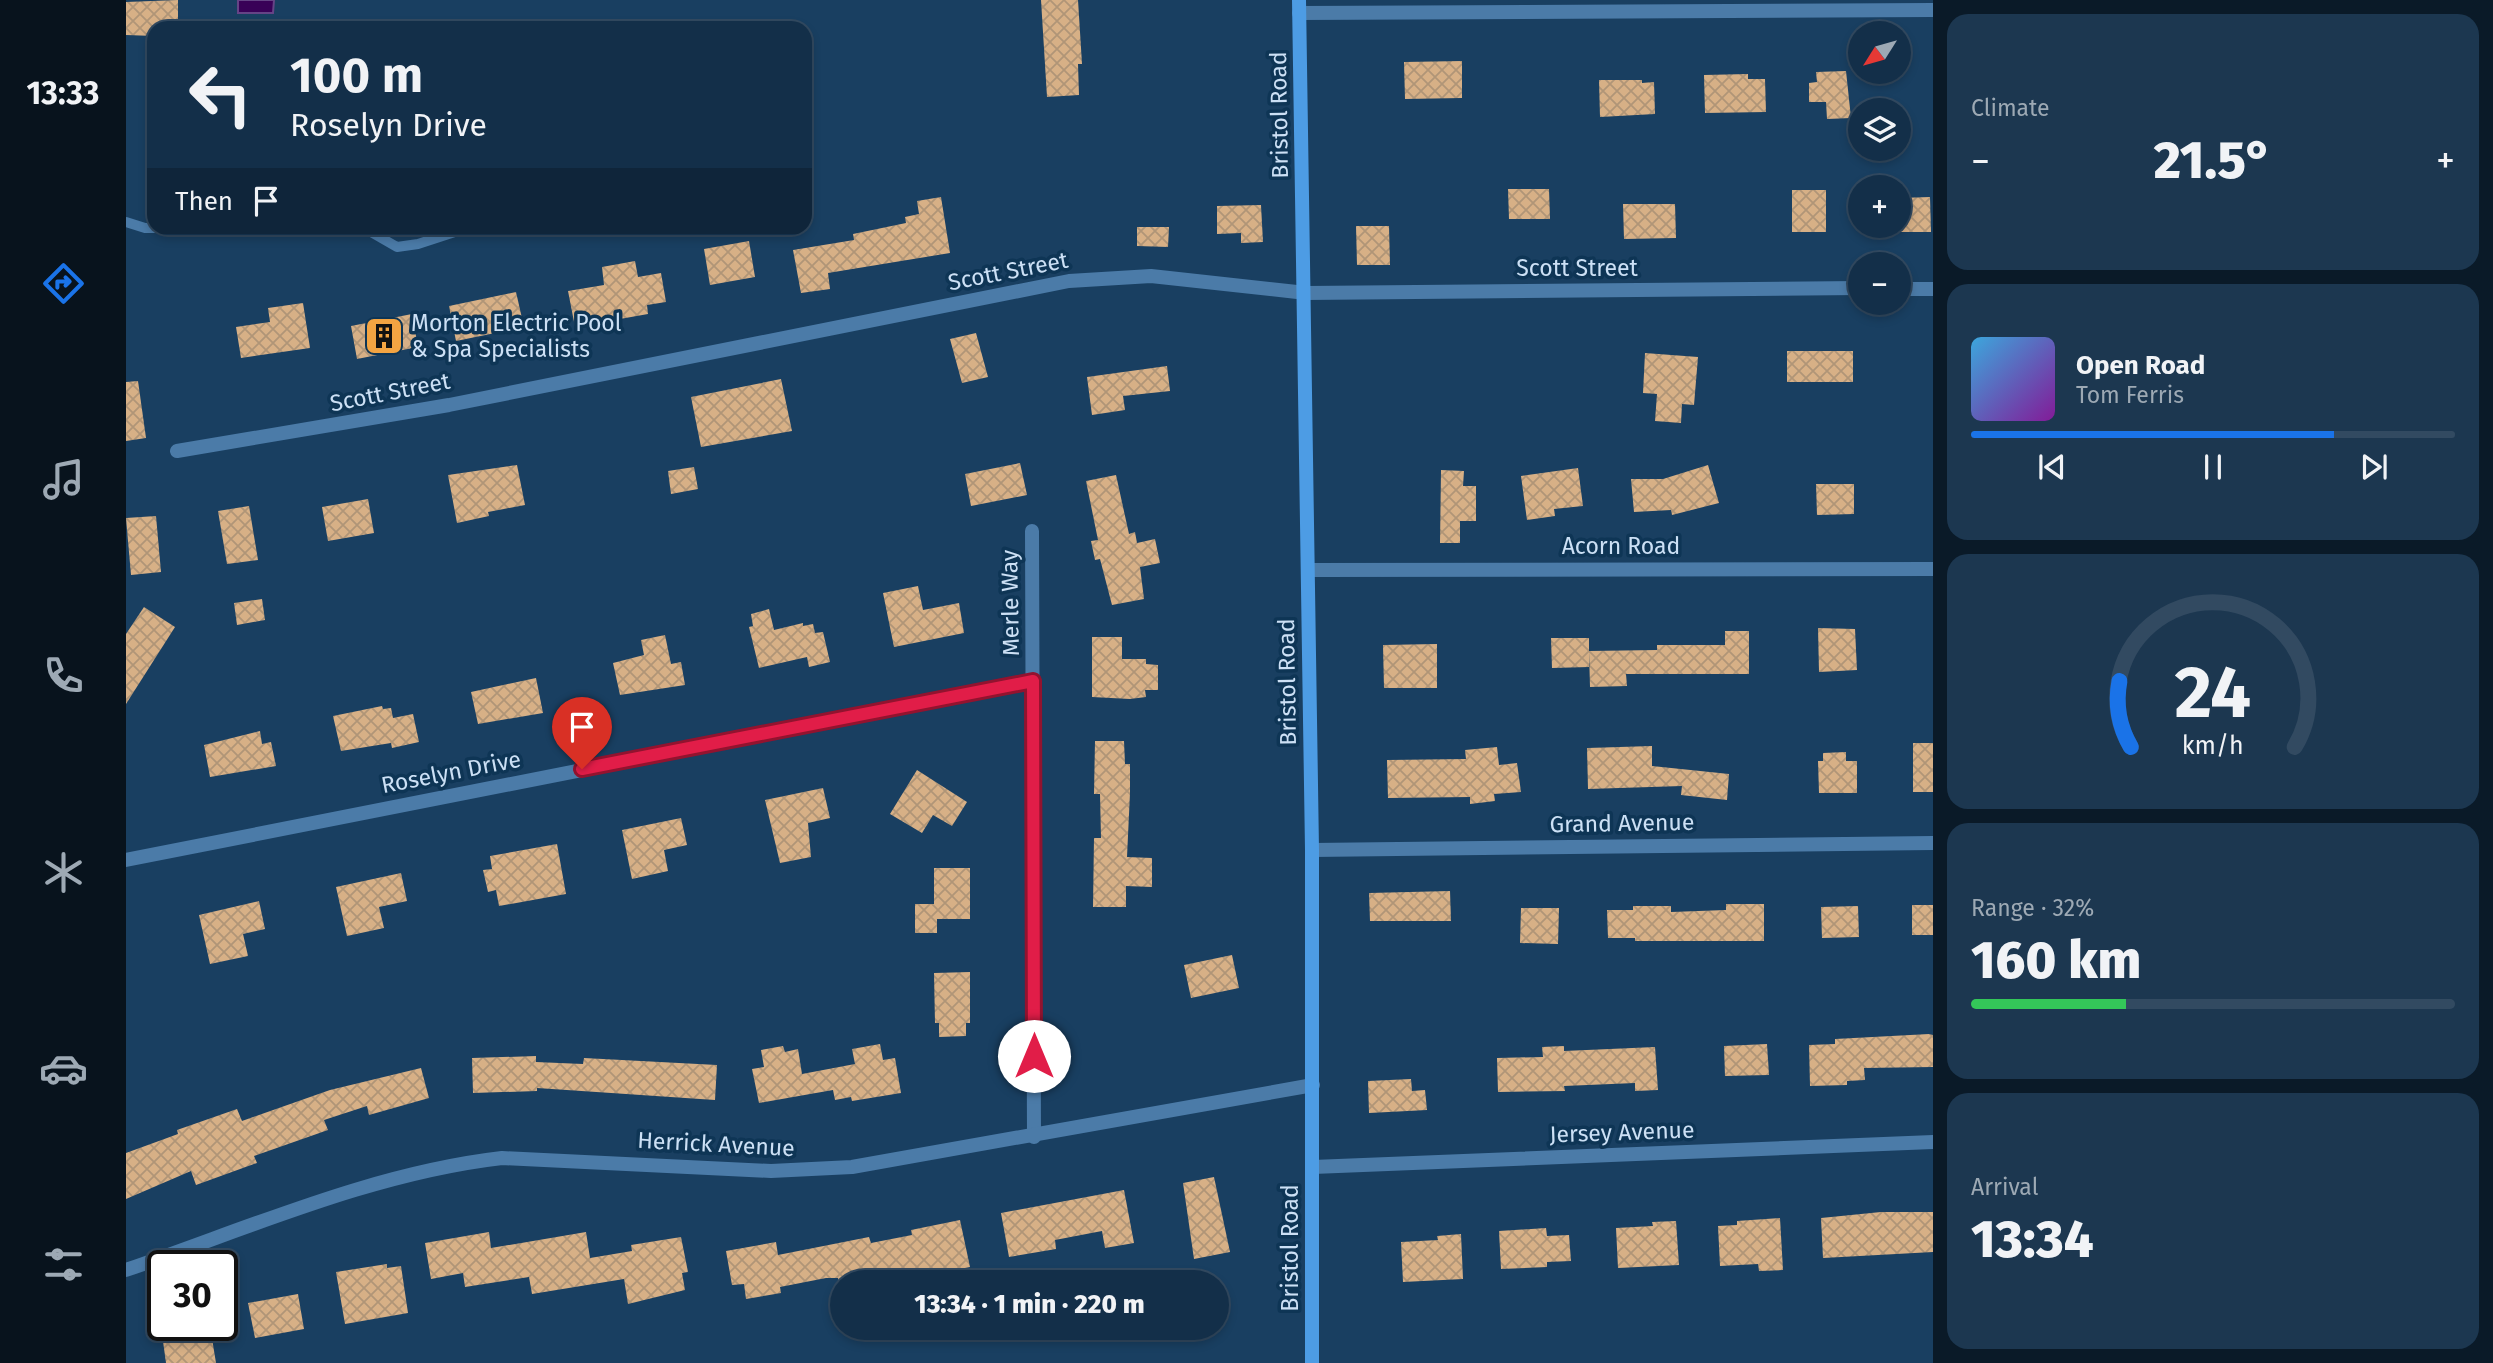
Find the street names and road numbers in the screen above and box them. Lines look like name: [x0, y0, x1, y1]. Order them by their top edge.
street label: Bristol Road: [1264, 51, 1294, 179]
street label: Scott Street: [946, 246, 1071, 296]
street label: Scott Street: [1516, 254, 1638, 282]
street label: Scott Street: [328, 367, 453, 417]
street label: Acorn Road: [1562, 532, 1680, 560]
street label: Merle Way: [995, 549, 1025, 656]
street label: Bristol Road: [1272, 618, 1302, 746]
street label: Roselyn Drive: [379, 745, 523, 799]
street label: Grand Avenue: [1549, 808, 1695, 838]
street label: Jersey Avenue: [1549, 1115, 1695, 1149]
street label: Herrick Avenue: [637, 1126, 795, 1162]
street label: Bristol Road: [1276, 1184, 1304, 1312]

